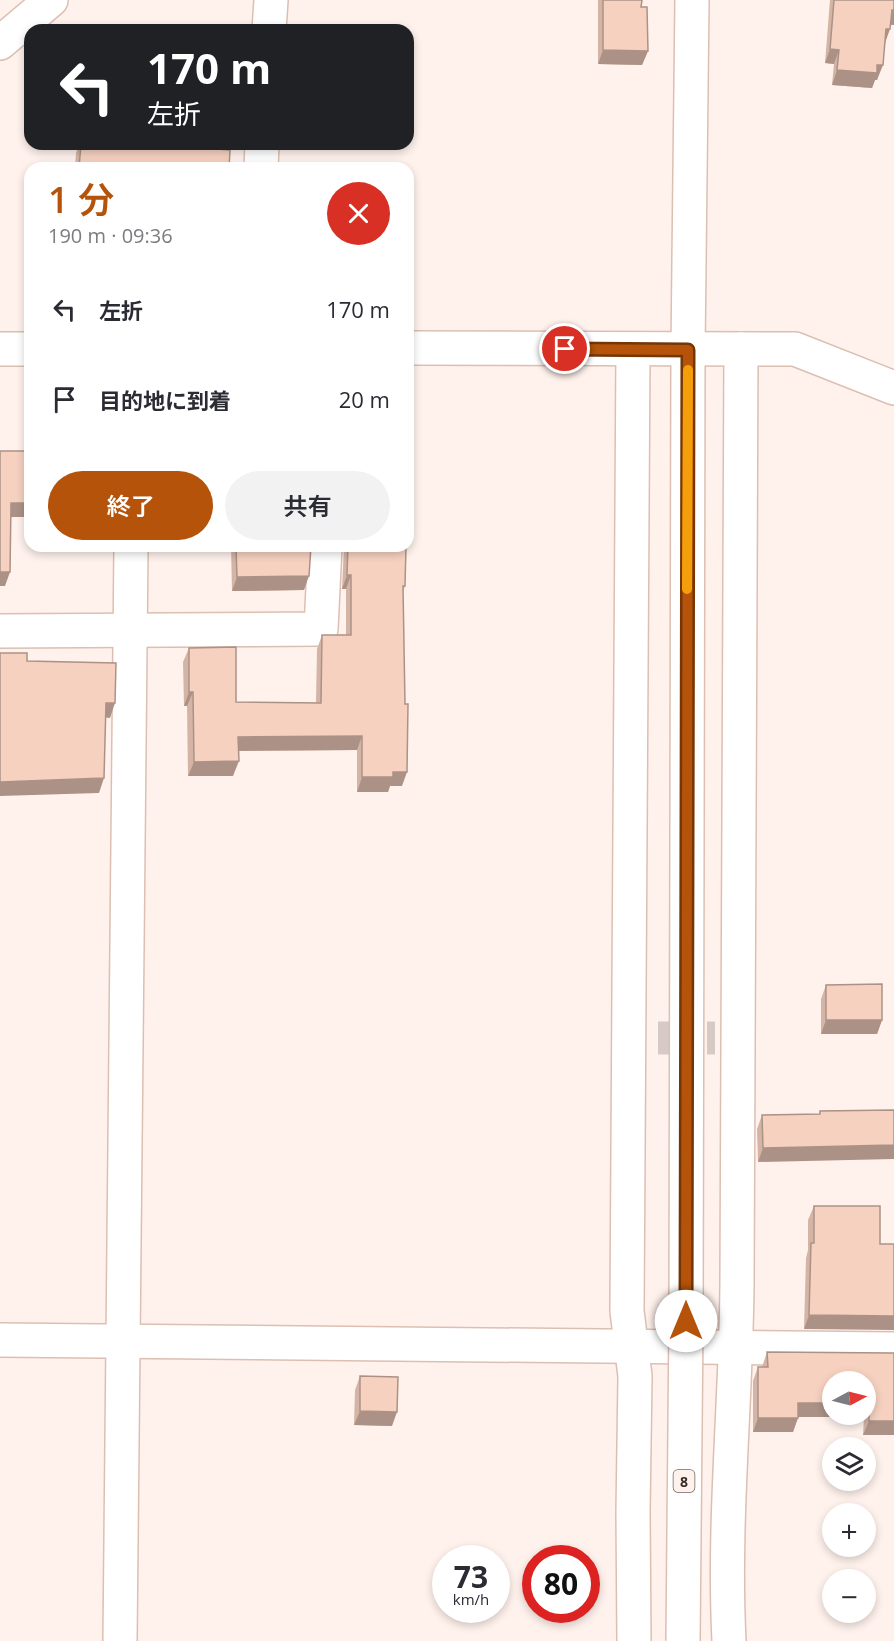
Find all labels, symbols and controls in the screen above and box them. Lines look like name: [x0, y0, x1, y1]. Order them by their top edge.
text: 170 m: [147, 39, 271, 96]
icon: left: [48, 48, 126, 126]
text: 左折: [147, 95, 201, 132]
text: 1 分: [48, 175, 114, 224]
button: close: [327, 182, 390, 245]
text: 190 m · 09:36: [48, 222, 173, 249]
icon: left: [48, 293, 81, 326]
text: 170 m: [326, 294, 390, 324]
text: 左折: [99, 295, 143, 325]
pin: [539, 323, 590, 374]
icon: arrive: [548, 332, 581, 365]
icon: arrive: [48, 383, 81, 416]
text: 20 m: [339, 384, 390, 414]
text: 目的地に到着: [99, 385, 231, 415]
button: 終了: [48, 471, 213, 540]
button: 共有: [225, 471, 390, 540]
position arrow: [654, 1289, 718, 1353]
north arrow: [822, 1371, 876, 1425]
map controls: [822, 1371, 876, 1623]
button: layers: [822, 1437, 876, 1491]
road number: 8: [674, 1470, 694, 1492]
button: +: [822, 1503, 876, 1557]
speed limit sign: 80: [522, 1545, 600, 1623]
text: 73: [454, 1556, 488, 1597]
button: −: [822, 1569, 876, 1623]
text: km/h: [453, 1589, 489, 1609]

